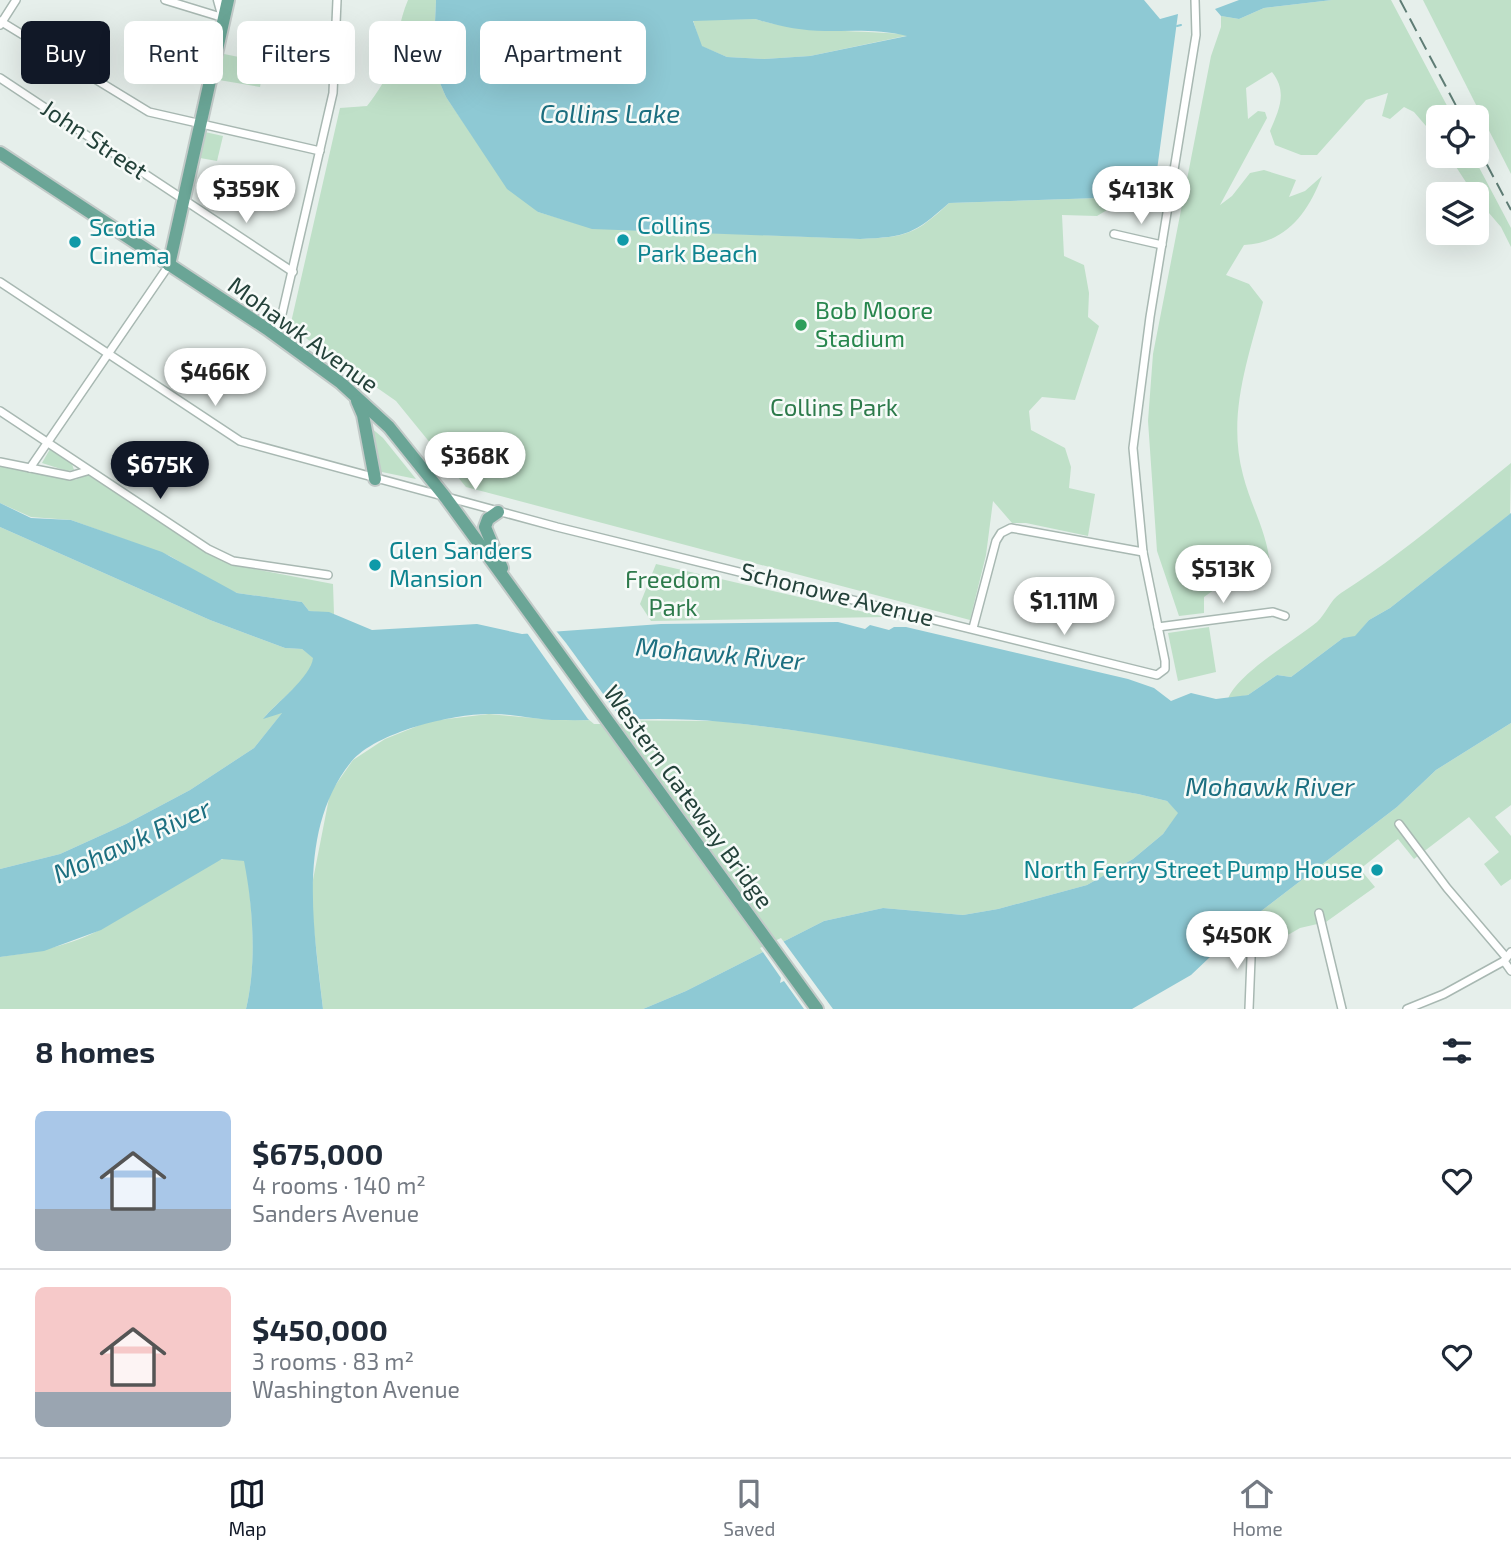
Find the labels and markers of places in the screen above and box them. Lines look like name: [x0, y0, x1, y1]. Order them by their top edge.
pin: $359K: [197, 166, 295, 225]
pin: $413K: [1092, 166, 1190, 226]
place label: Collins Park Beach: [637, 210, 758, 267]
place label: Scotia Cinema: [89, 212, 170, 269]
marker: Collins Park Beach: [615, 232, 631, 248]
marker: Scotia Cinema: [67, 234, 83, 250]
place label: Bob Moore Stadium: [815, 295, 933, 352]
marker: Bob Moore Stadium: [793, 317, 809, 333]
pin: $466K: [166, 348, 264, 408]
pin: $368K: [426, 433, 524, 492]
pin: $675K: [111, 442, 209, 501]
place label: Glen Sanders Mansion: [389, 535, 532, 592]
pin: $513K: [1174, 546, 1272, 605]
marker: Glen Sanders Mansion: [367, 557, 383, 573]
pin: $1.11M: [1007, 578, 1121, 637]
place label: North Ferry Street Pump House: [1024, 854, 1363, 883]
marker: North Ferry Street Pump House: [1369, 862, 1385, 878]
pin: $450K: [1188, 912, 1286, 971]

